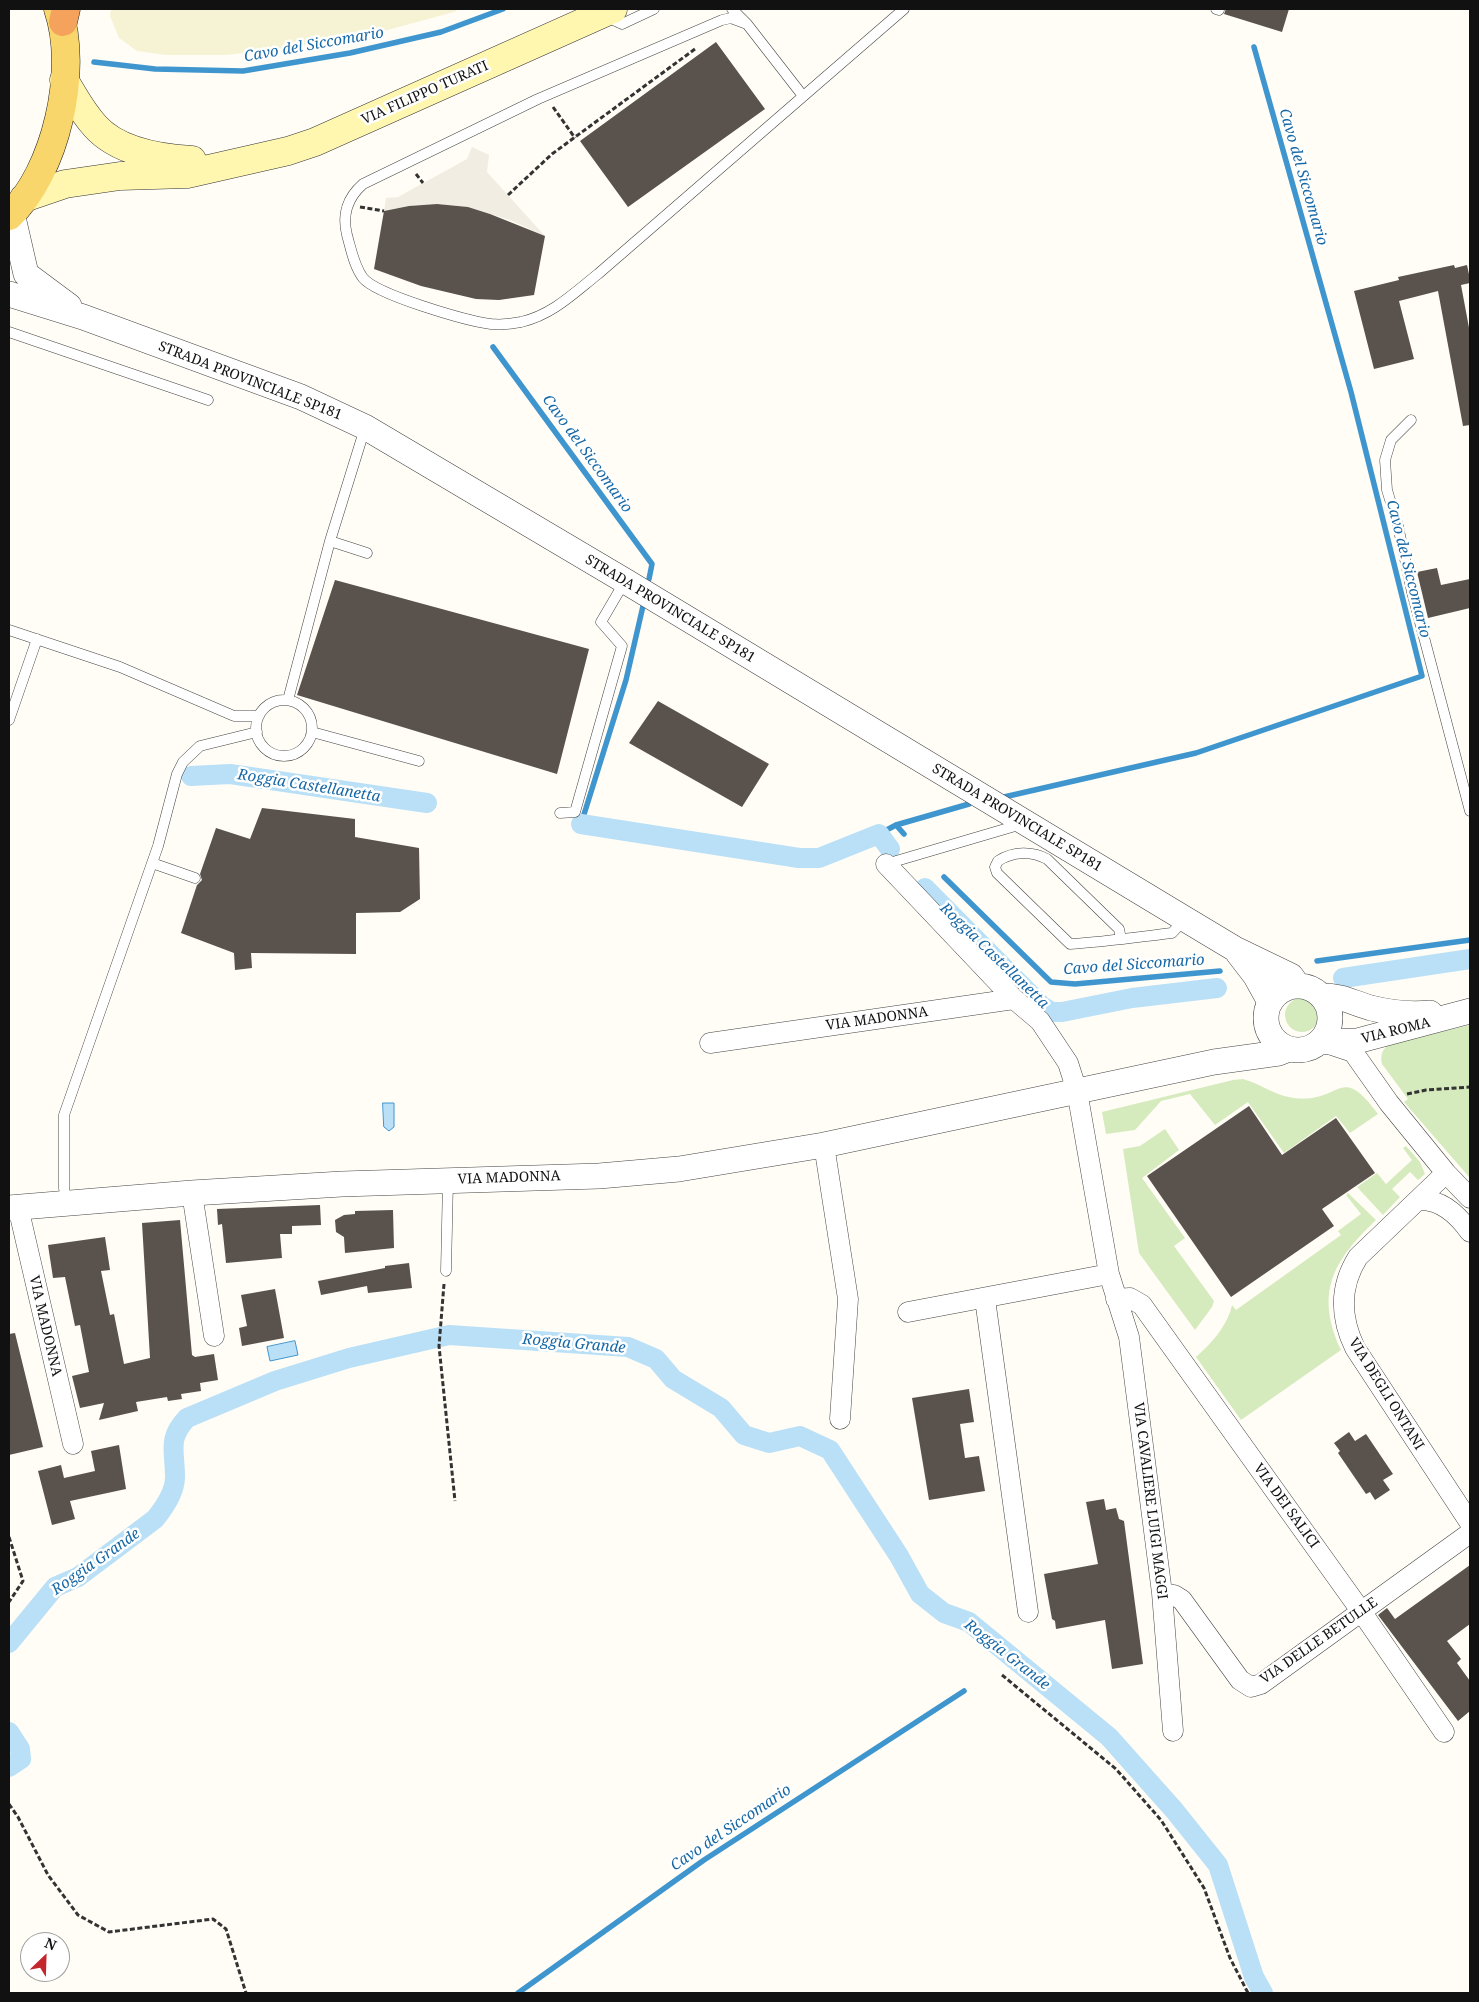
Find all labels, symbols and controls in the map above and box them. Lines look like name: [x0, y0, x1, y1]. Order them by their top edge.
water label: Cavo del Siccomario: [243, 24, 385, 66]
street label: VIA FILIPPO TURATI: [359, 57, 491, 129]
water label: Cavo del Siccomario: [1275, 107, 1331, 247]
street label: STRADA PROVINCIALE SP181: [156, 338, 344, 424]
water label: Cavo del Siccomario: [538, 391, 636, 517]
water label: Cavo del Siccomario: [1382, 498, 1434, 640]
street label: STRADA PROVINCIALE SP181: [582, 551, 758, 667]
street label: STRADA PROVINCIALE SP181: [929, 760, 1105, 876]
water label: Roggia Castellanetta: [236, 766, 382, 806]
water label: Roggia Castellanetta: [936, 899, 1052, 1013]
water label: Cavo del Siccomario: [1063, 951, 1205, 979]
street label: VIA MADONNA: [825, 1004, 929, 1034]
street label: VIA ROMA: [1360, 1014, 1432, 1048]
street label: VIA MADONNA: [457, 1168, 561, 1188]
street label: VIA MADONNA: [25, 1274, 65, 1378]
water label: Roggia Grande: [522, 1331, 626, 1357]
street label: VIA DEGLI ONTANI: [1345, 1335, 1427, 1453]
street label: VIA CAVALIERE LUIGI MAGGI: [1130, 1402, 1170, 1600]
street label: VIA DEI SALICI: [1250, 1460, 1322, 1552]
water label: Roggia Grande: [48, 1525, 144, 1599]
street label: VIA DELLE BETULLE: [1257, 1594, 1381, 1688]
water label: Roggia Grande: [961, 1616, 1053, 1694]
water label: Cavo del Siccomario: [667, 1781, 795, 1875]
north arrow: [20, 1932, 70, 1982]
text: N: [42, 1933, 60, 1955]

